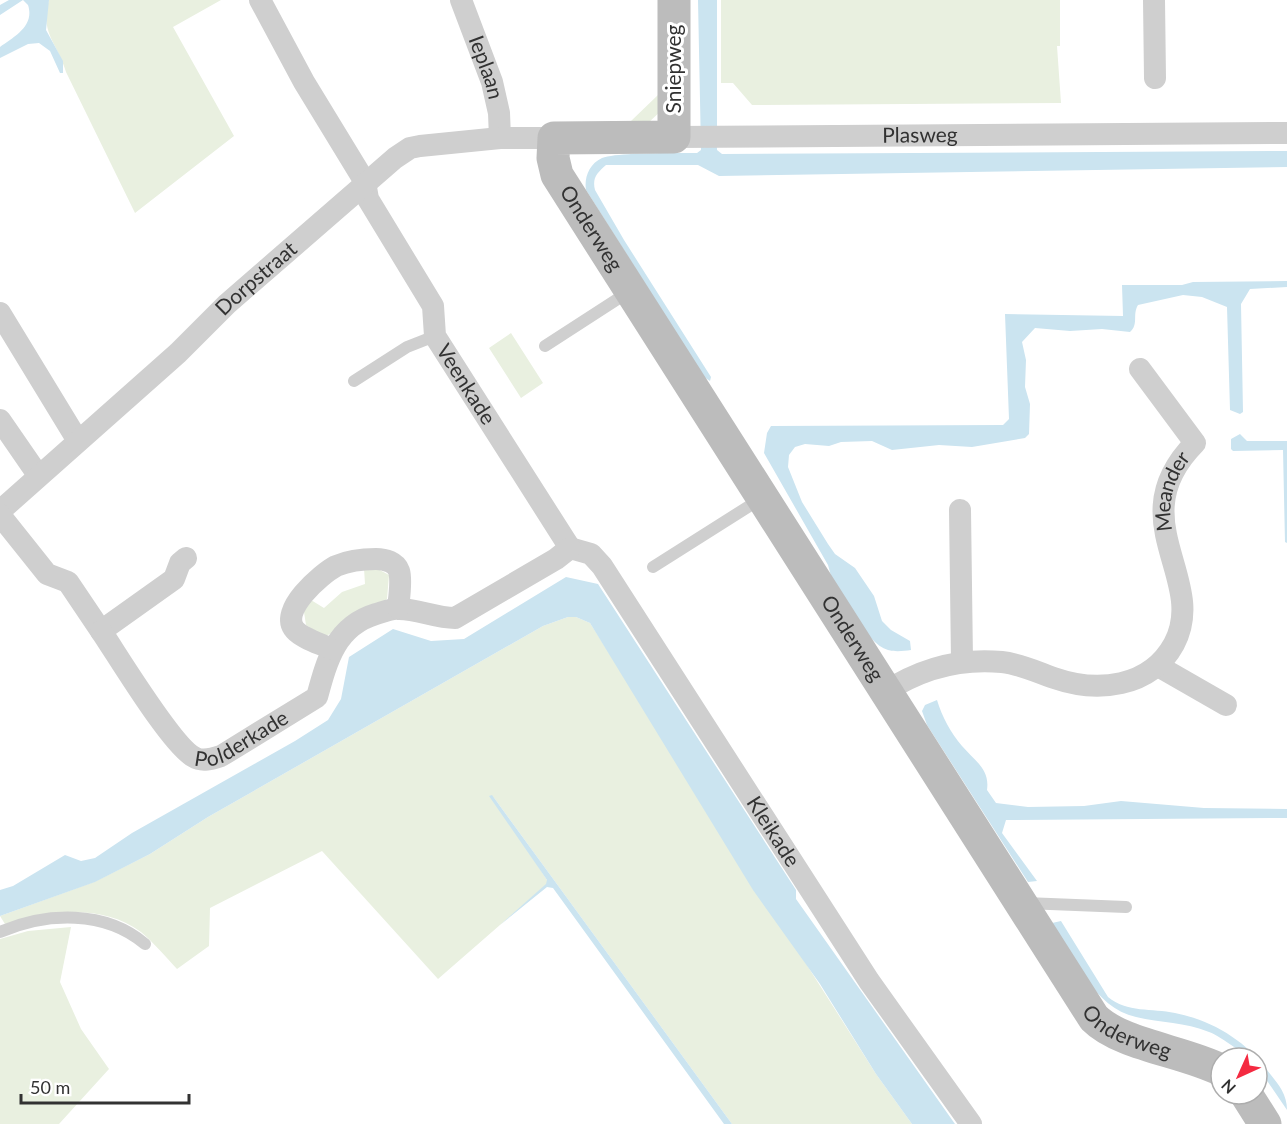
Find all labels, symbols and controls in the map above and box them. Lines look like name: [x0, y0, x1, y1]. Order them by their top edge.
street label: Sniepweg: [660, 24, 685, 114]
street label: Ieplaan: [465, 32, 509, 101]
street label: Plasweg: [882, 121, 958, 147]
street label: Onderweg: [556, 180, 629, 276]
street label: Dorpstraat: [209, 235, 301, 320]
street label: Veenkade: [432, 339, 502, 428]
street label: Meander: [1149, 445, 1194, 533]
street label: Onderweg: [817, 590, 890, 685]
street label: Polderkade: [193, 704, 292, 771]
street label: Kleikade: [742, 791, 806, 871]
street label: Onderweg: [1078, 1000, 1175, 1063]
north arrow: [1209, 1046, 1269, 1106]
scale bar: [21, 1067, 189, 1105]
text: 50 m: [30, 1076, 70, 1098]
text: N: [1217, 1076, 1239, 1098]

